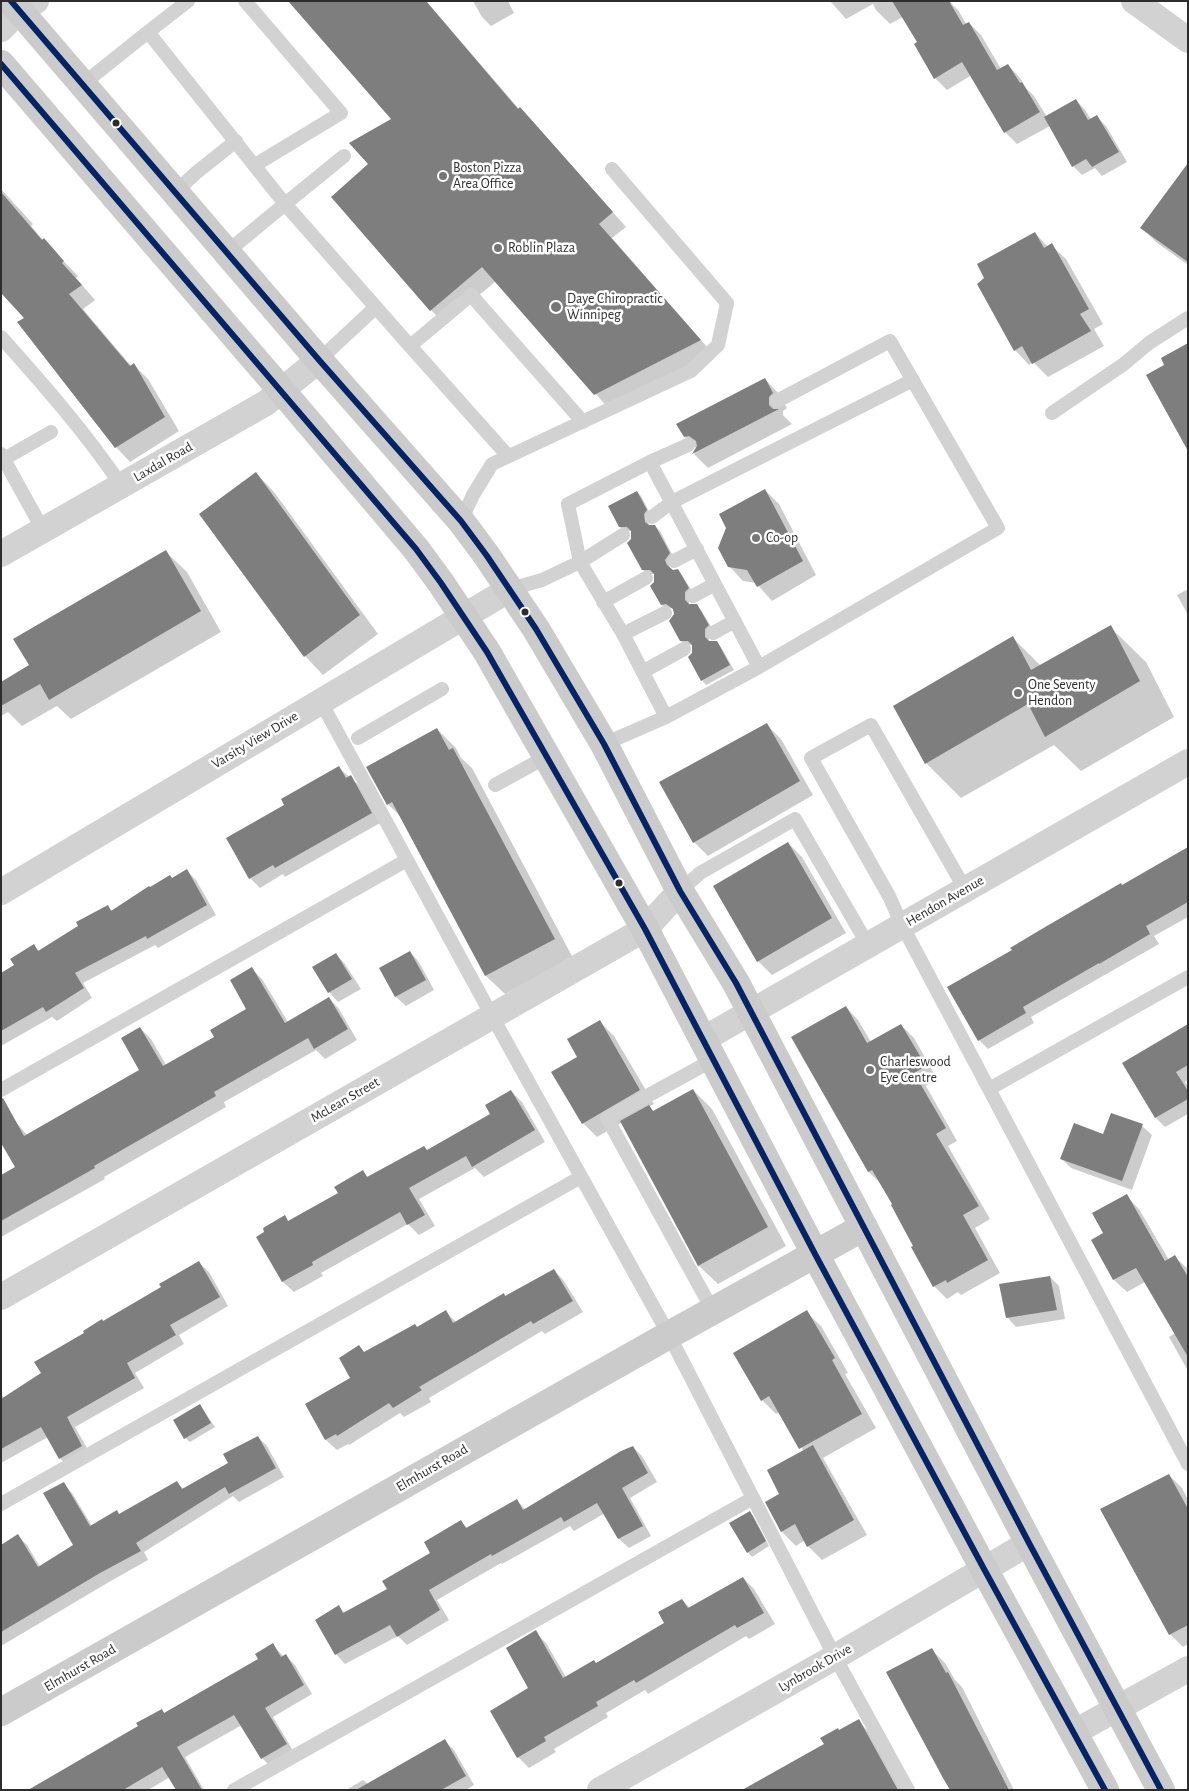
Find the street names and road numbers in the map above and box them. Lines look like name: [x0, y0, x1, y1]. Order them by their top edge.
street label: Laxdal Road: [130, 438, 196, 486]
street label: Varsity View Drive: [209, 708, 301, 772]
street label: Hendon Avenue: [903, 872, 987, 930]
street label: McLean Street: [308, 1074, 382, 1126]
street label: Elmhurst Road: [393, 1441, 471, 1495]
street label: Lynbrook Drive: [775, 1640, 855, 1696]
street label: Elmhurst Road: [41, 1641, 119, 1695]

